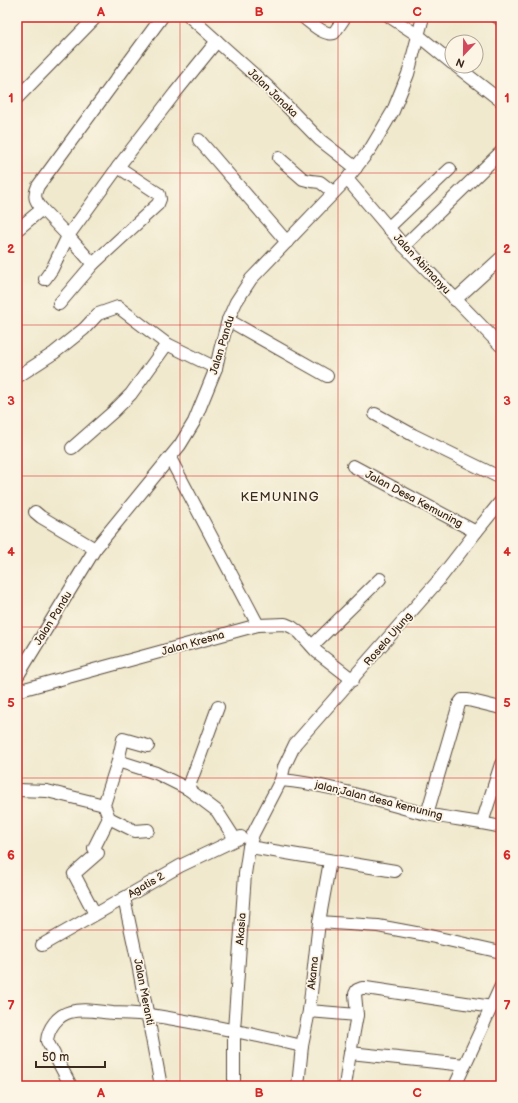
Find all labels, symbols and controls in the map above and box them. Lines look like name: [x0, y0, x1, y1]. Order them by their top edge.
text: A: [96, 4, 105, 20]
text: B: [254, 4, 264, 20]
text: C: [412, 4, 422, 20]
north arrow: [444, 34, 484, 74]
text: N: [454, 55, 467, 70]
street label: Jalan Janaka: [245, 66, 301, 120]
text: 1: [8, 90, 14, 106]
text: 1: [504, 90, 510, 106]
street label: Jalan Abimanyu: [391, 231, 453, 297]
text: 2: [7, 241, 15, 257]
text: 2: [503, 241, 511, 257]
street label: Jalan Pandu: [207, 314, 237, 376]
text: 3: [7, 393, 15, 409]
text: 3: [503, 393, 511, 409]
street label: Jalan Desa Kemuning: [363, 468, 465, 530]
district label: KEMUNING: [240, 489, 320, 505]
text: 4: [7, 544, 15, 560]
text: 4: [503, 544, 511, 560]
street label: Jalan Pandu: [31, 589, 75, 647]
street label: Rosela Ujung: [361, 609, 415, 669]
street label: Jalan Kresna: [160, 628, 226, 658]
text: 5: [7, 695, 15, 711]
text: 5: [503, 695, 511, 711]
street label: jalan;Jalan desa kemuning: [313, 778, 444, 822]
text: 6: [7, 847, 15, 863]
text: 6: [503, 847, 511, 863]
street label: Agatis 2: [125, 869, 167, 901]
street label: Akasia: [233, 912, 249, 946]
street label: Akama: [305, 956, 321, 990]
street label: Jalan Meranti: [131, 958, 157, 1026]
text: 7: [7, 998, 15, 1014]
text: 7: [503, 998, 511, 1014]
scale bar: [36, 1043, 105, 1069]
text: 50 m: [42, 1050, 69, 1065]
text: A: [96, 1085, 105, 1101]
text: B: [254, 1085, 264, 1101]
text: C: [412, 1085, 422, 1101]

